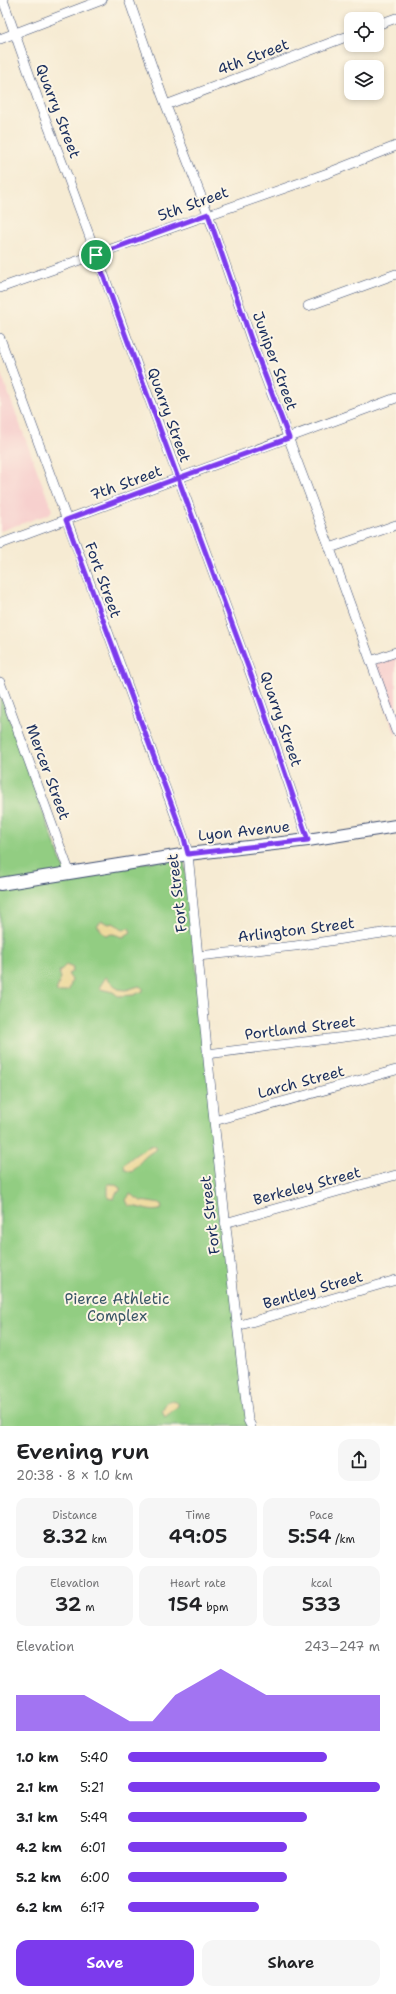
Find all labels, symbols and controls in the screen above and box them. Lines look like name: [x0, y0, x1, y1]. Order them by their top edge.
map controls: [344, 12, 384, 100]
button: locate: [344, 12, 384, 52]
street label: 4th Street: [214, 34, 292, 80]
button: layers: [344, 60, 384, 100]
street label: Quarry Street: [31, 61, 85, 161]
street label: 5th Street: [155, 182, 231, 226]
pin: [79, 238, 113, 272]
icon: arrive: [85, 244, 107, 266]
street label: Juniper Street: [248, 309, 302, 413]
street label: Quarry Street: [143, 365, 195, 465]
street label: 7th Street: [87, 461, 165, 505]
street label: Fort Street: [80, 539, 126, 621]
street label: Quarry Street: [255, 669, 307, 769]
street label: Mercer Street: [21, 721, 75, 823]
street label: Lyon Avenue: [197, 816, 291, 846]
street label: Fort Street: [162, 853, 192, 933]
street label: Arlington Street: [236, 913, 356, 947]
street label: Portland Street: [243, 1011, 357, 1045]
street label: Larch Street: [255, 1061, 347, 1103]
street label: Berkeley Street: [251, 1162, 363, 1210]
street label: Fort Street: [195, 1175, 225, 1255]
street label: Bentley Street: [261, 1266, 365, 1314]
park label: Pierce Athletic Complex: [65, 1289, 169, 1326]
text: Evening run: [16, 1437, 149, 1466]
button: share: [338, 1439, 380, 1481]
text: 20:38 · 8 × 1.0 km: [16, 1467, 133, 1484]
text: Distance: [52, 1508, 97, 1523]
text: Time: [185, 1508, 211, 1523]
text: Pace: [309, 1508, 333, 1523]
text: 8.32: [42, 1523, 88, 1549]
text: 49:05: [168, 1523, 227, 1549]
text: 5:54: [288, 1523, 332, 1549]
text: km: [88, 1532, 107, 1547]
text: /km: [332, 1532, 355, 1547]
text: Elevation: [50, 1576, 99, 1591]
text: Heart rate: [170, 1576, 226, 1591]
text: kcal: [311, 1576, 332, 1591]
text: 32: [55, 1591, 82, 1617]
text: 154: [168, 1591, 202, 1617]
text: 533: [302, 1591, 341, 1617]
text: m: [82, 1600, 95, 1615]
text: bpm: [202, 1600, 228, 1615]
text: Elevation: [16, 1638, 74, 1655]
text: 243–247 m: [304, 1638, 380, 1655]
text: 1.0 km: [16, 1749, 58, 1766]
text: 5:40: [80, 1749, 108, 1766]
text: 2.1 km: [16, 1779, 58, 1796]
text: 5:21: [80, 1779, 104, 1796]
text: 3.1 km: [16, 1809, 58, 1826]
text: 5:49: [80, 1809, 108, 1826]
text: 4.2 km: [16, 1839, 62, 1856]
text: 6:01: [80, 1839, 106, 1856]
text: 5.2 km: [16, 1869, 61, 1886]
text: 6:00: [80, 1869, 110, 1886]
text: 6.2 km: [16, 1899, 62, 1916]
text: 6:17: [80, 1899, 105, 1916]
button: Save: [16, 1940, 194, 1986]
button: Share: [202, 1940, 380, 1986]

